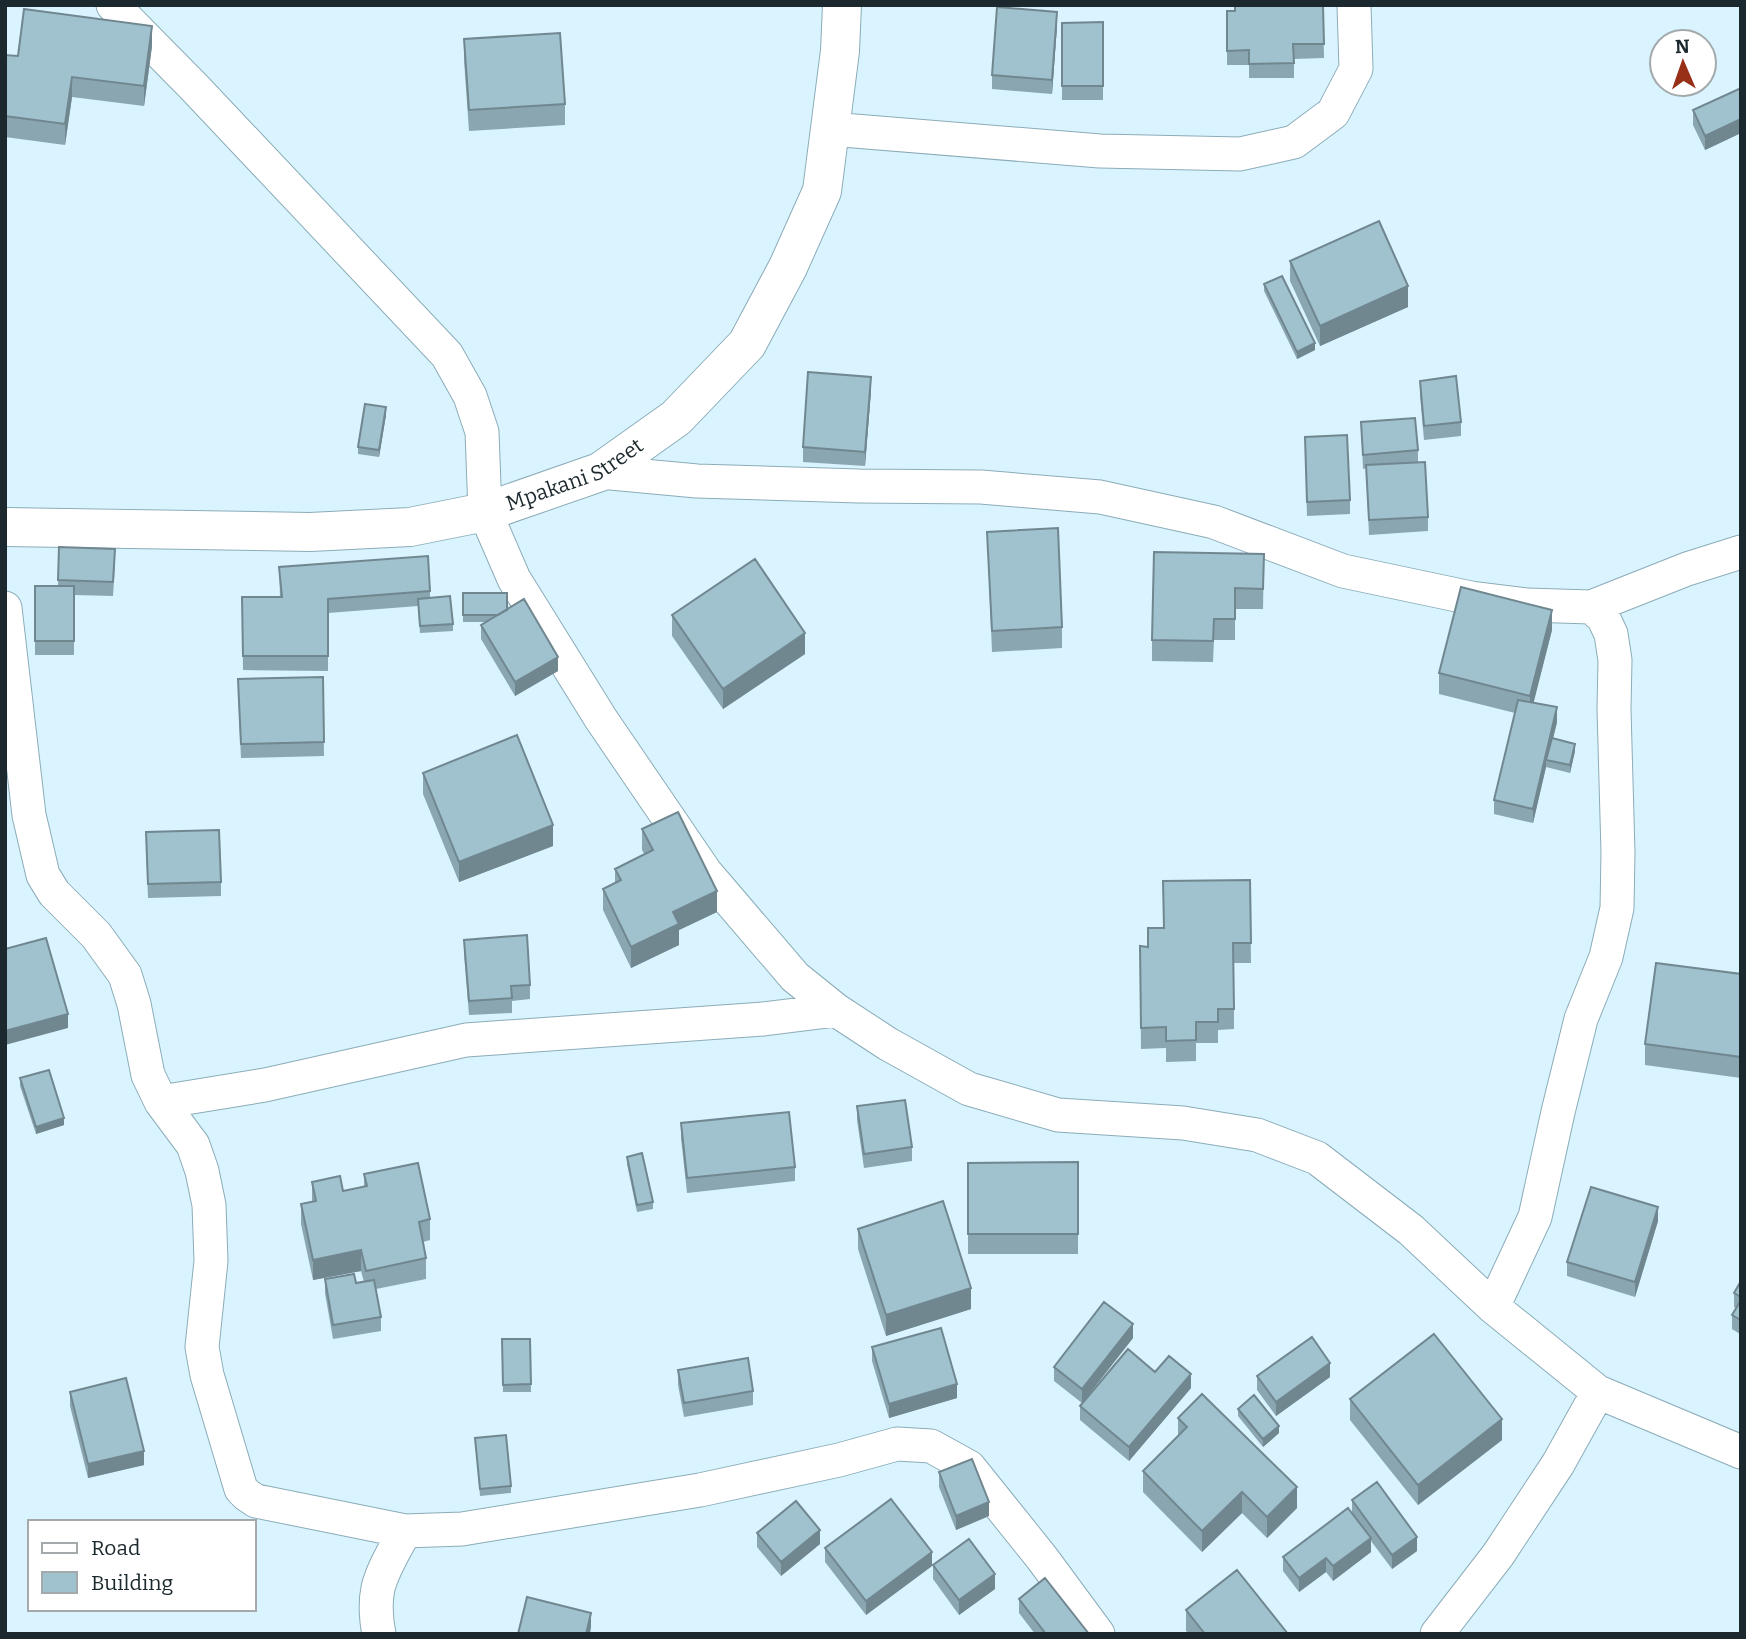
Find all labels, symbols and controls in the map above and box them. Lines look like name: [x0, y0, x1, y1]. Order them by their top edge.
north arrow: [1648, 28, 1718, 98]
text: N: [1675, 35, 1690, 58]
street label: Mpakani Street: [502, 432, 649, 517]
legend: [28, 1520, 256, 1611]
text: Road: [91, 1535, 140, 1561]
text: Building: [91, 1570, 174, 1596]

